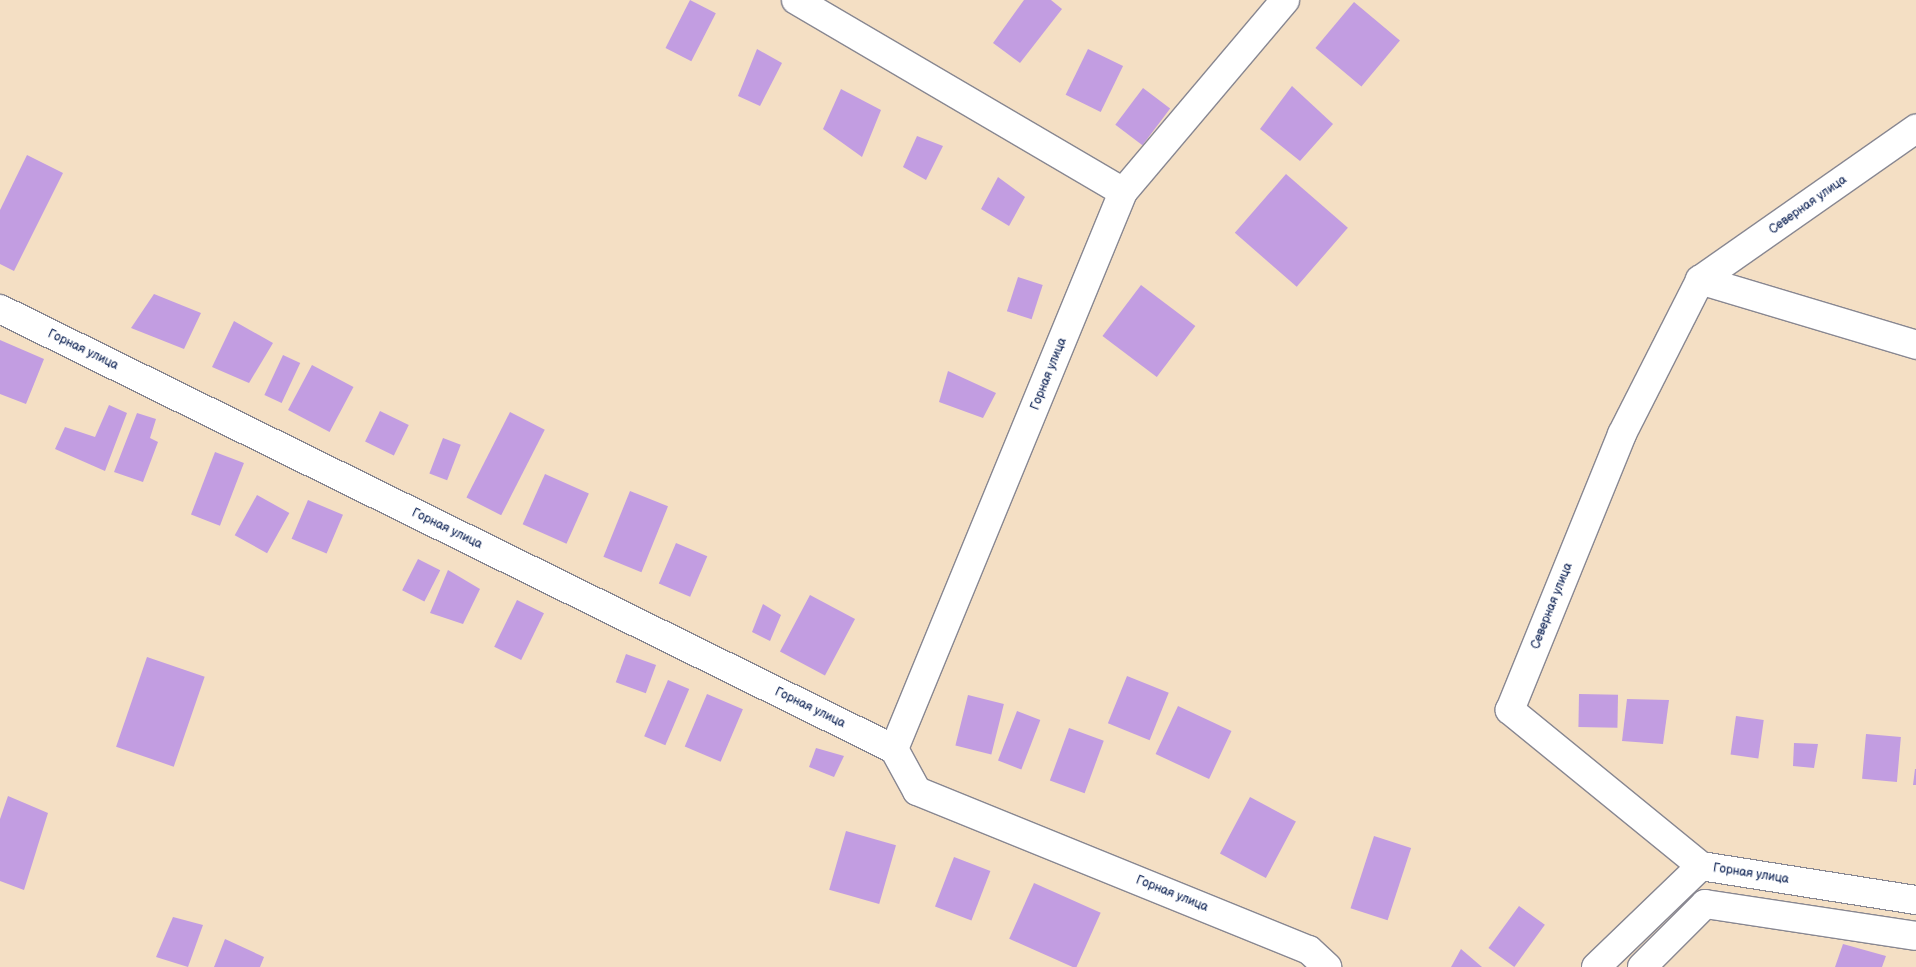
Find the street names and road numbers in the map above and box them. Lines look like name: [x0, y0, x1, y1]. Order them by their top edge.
street label: Северная улица: [1766, 173, 1850, 237]
street label: Горная улица: [45, 327, 121, 373]
street label: Горная улица: [1028, 336, 1070, 412]
street label: Горная улица: [409, 506, 485, 552]
street label: Северная улица: [1528, 561, 1576, 651]
street label: Горная улица: [772, 685, 848, 731]
street label: Горная улица: [1712, 861, 1790, 887]
street label: Горная улица: [1134, 873, 1210, 915]

